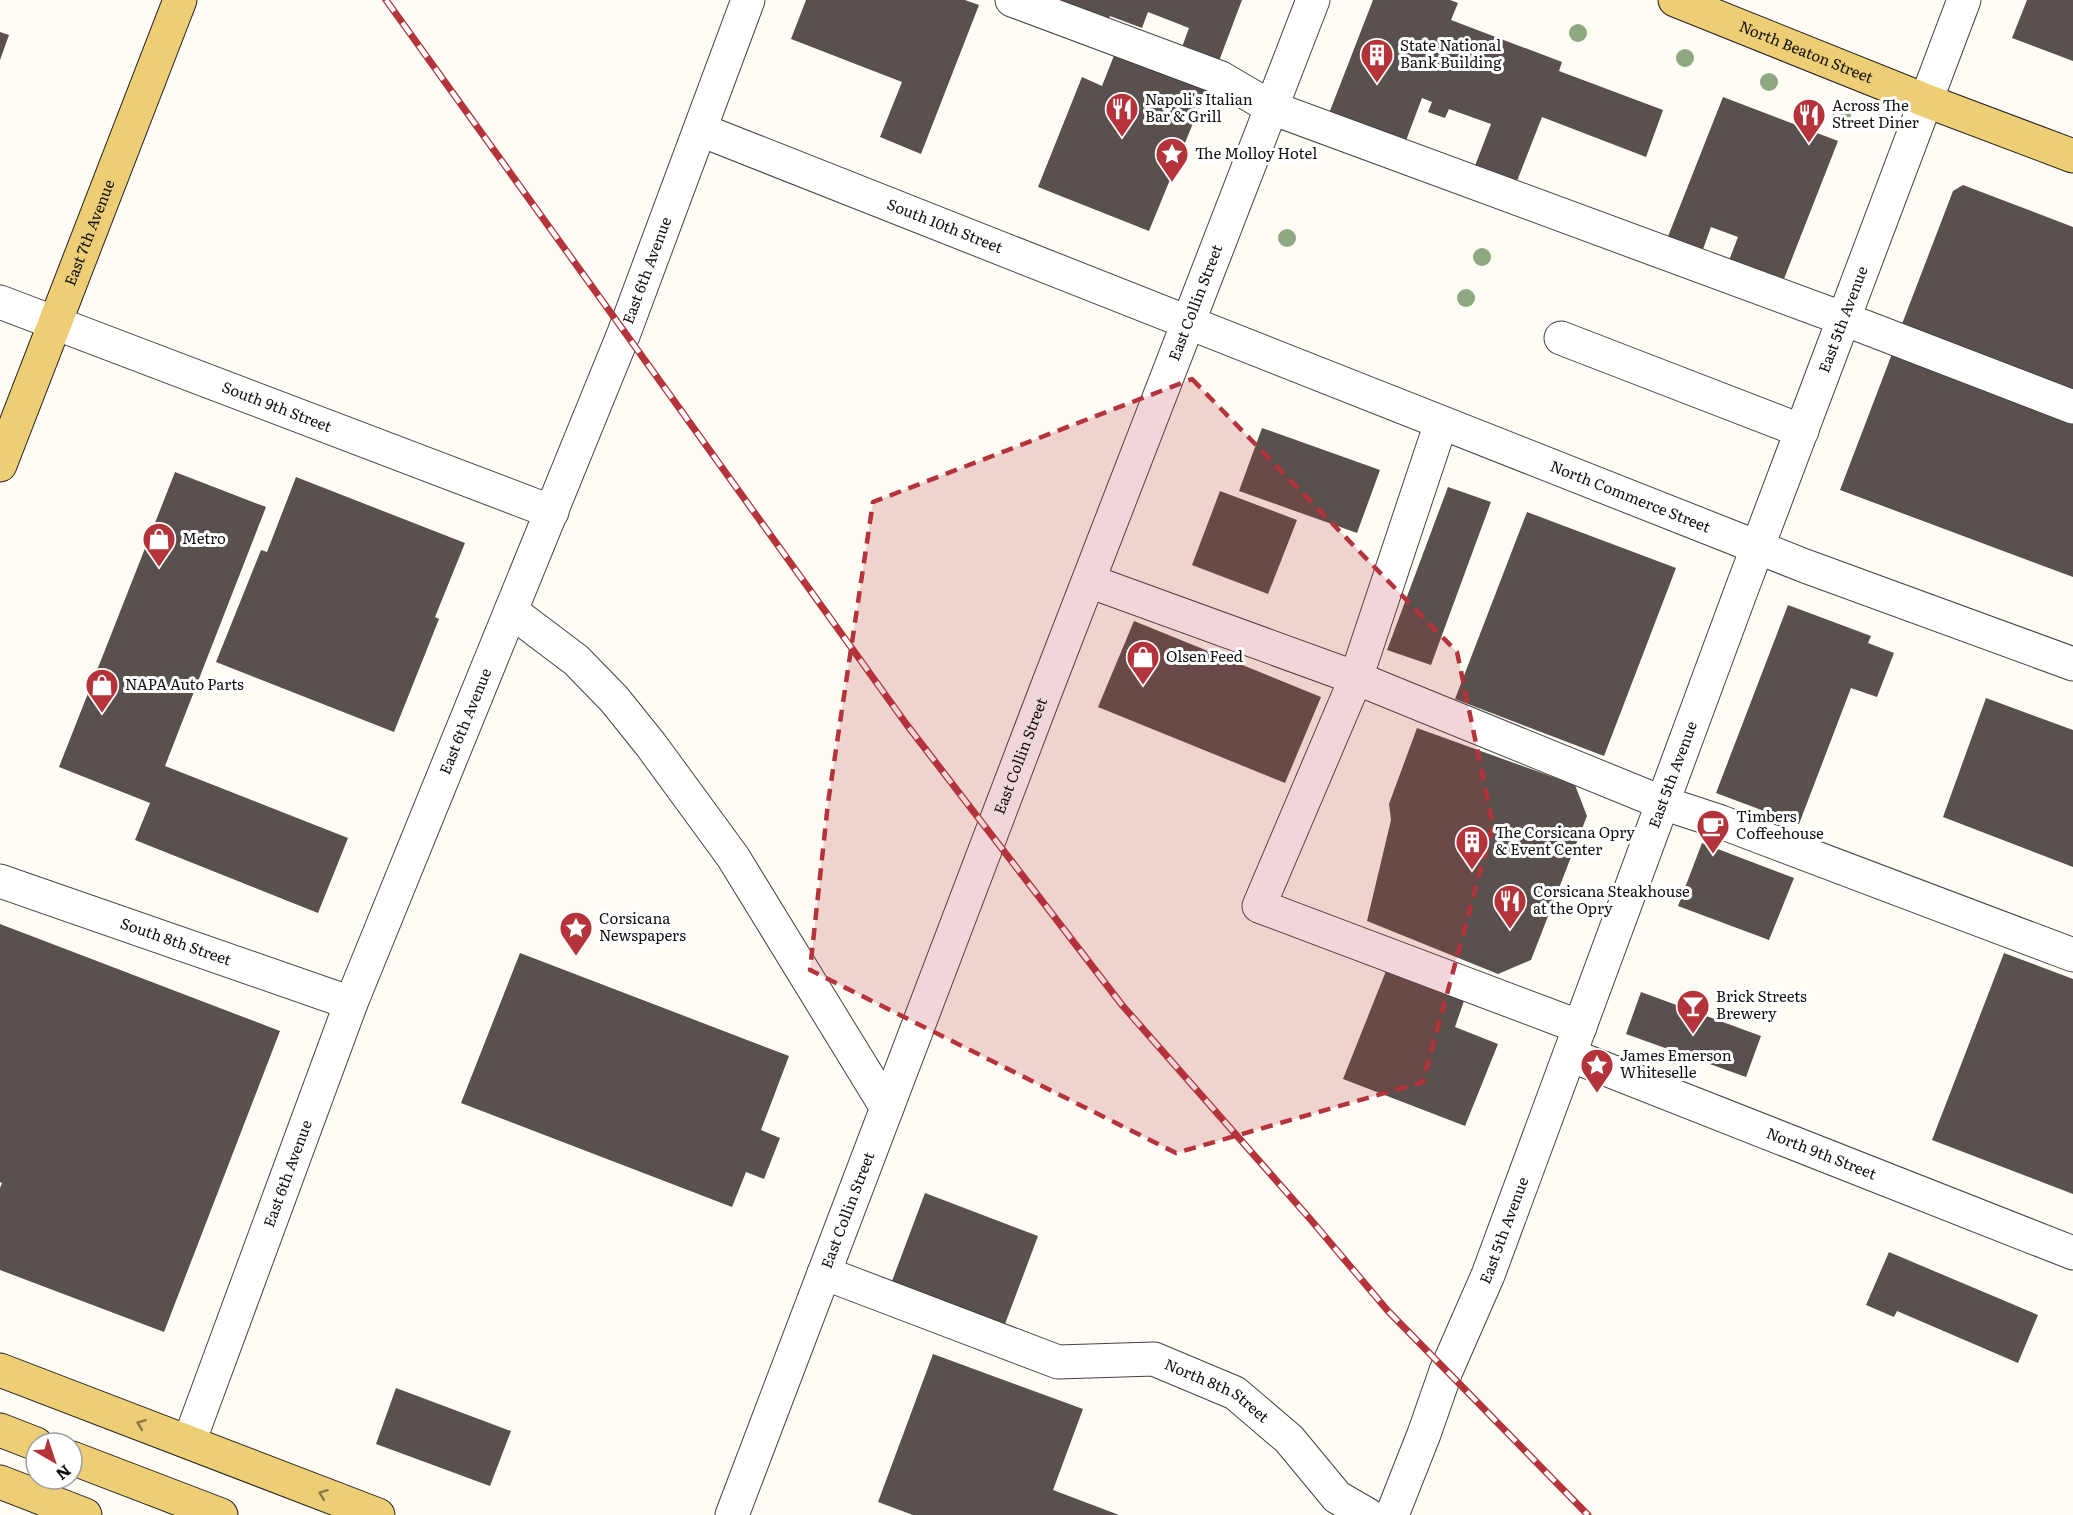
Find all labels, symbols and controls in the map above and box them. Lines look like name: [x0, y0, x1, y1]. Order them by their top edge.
street label: North Beaton Street: [1736, 14, 1877, 88]
place label: State National Bank Building: [1400, 33, 1502, 73]
building icon: State National Bank Building: [1359, 37, 1395, 84]
place label: Napoli's Italian Bar & Grill: [1145, 87, 1253, 127]
restaurant icon: Napoli's Italian Bar & Grill: [1104, 91, 1140, 138]
place label: Across The Street Diner: [1832, 93, 1919, 133]
restaurant icon: Across The Street Diner: [1791, 97, 1827, 144]
place icon: The Molloy Hotel: [1154, 136, 1190, 183]
place label: The Molloy Hotel: [1195, 141, 1317, 164]
street label: East 7th Avenue: [57, 175, 120, 289]
street label: South 10th Street: [884, 192, 1006, 258]
street label: East 6th Avenue: [615, 213, 676, 327]
street label: East Collin Street: [1161, 241, 1227, 364]
street label: East 5th Avenue: [1811, 262, 1873, 376]
street label: South 9th Street: [219, 375, 335, 437]
street label: North Commerce Street: [1547, 454, 1714, 538]
shop icon: Metro: [141, 521, 177, 568]
place label: Metro: [182, 526, 226, 549]
shop icon: Olsen Feed: [1125, 639, 1161, 686]
place label: Olsen Feed: [1166, 644, 1243, 667]
street label: East 6th Avenue: [432, 664, 496, 778]
shop icon: NAPA Auto Parts: [84, 667, 120, 714]
place label: NAPA Auto Parts: [125, 672, 244, 695]
street label: East Collin Street: [987, 694, 1052, 817]
street label: East 5th Avenue: [1641, 717, 1702, 831]
place label: Timbers Coffeehouse: [1736, 804, 1824, 844]
cafe icon: Timbers Coffeehouse: [1695, 808, 1731, 855]
place label: The Corsicana Opry & Event Center: [1495, 820, 1635, 860]
building icon: The Corsicana Opry & Event Center: [1454, 824, 1490, 871]
place label: Corsicana Steakhouse at the Opry: [1533, 879, 1690, 919]
restaurant icon: Corsicana Steakhouse at the Opry: [1492, 883, 1528, 930]
place label: Corsicana Newspapers: [599, 906, 686, 946]
place icon: Corsicana Newspapers: [558, 910, 594, 957]
street label: South 8th Street: [118, 911, 235, 971]
place label: Brick Streets Brewery: [1716, 984, 1807, 1024]
bar icon: Brick Streets Brewery: [1675, 988, 1711, 1035]
place label: James Emerson Whiteselle: [1620, 1043, 1732, 1083]
place icon: James Emerson Whiteselle: [1579, 1047, 1615, 1094]
street label: East 6th Avenue: [256, 1116, 317, 1230]
street label: North 9th Street: [1763, 1120, 1880, 1185]
street label: East Collin Street: [814, 1148, 879, 1271]
street label: East 5th Avenue: [1473, 1173, 1533, 1287]
street label: North 8th Street: [1161, 1352, 1275, 1427]
one-way arrow: [137, 1419, 148, 1431]
north arrow: [24, 1431, 84, 1491]
text: N: [51, 1460, 77, 1487]
one-way arrow: [319, 1489, 330, 1501]

